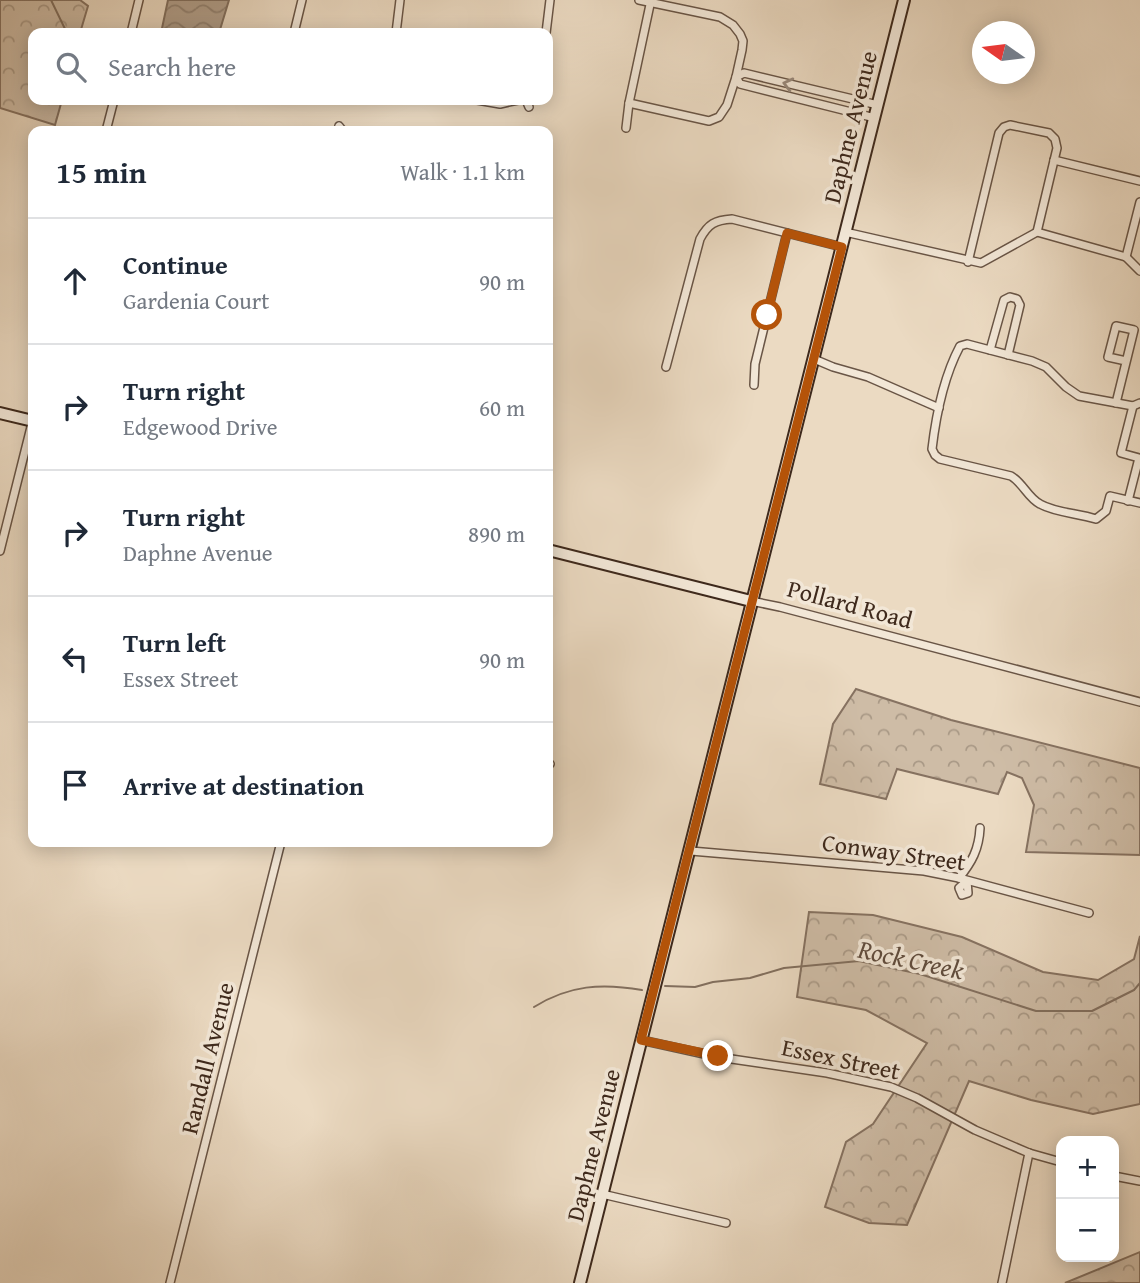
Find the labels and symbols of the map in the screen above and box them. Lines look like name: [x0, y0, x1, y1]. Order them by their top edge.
north arrow: [972, 21, 1035, 84]
street label: Daphne Avenue: [814, 47, 886, 207]
one-way arrow: [782, 78, 794, 92]
route start: [751, 299, 782, 330]
street label: Pollard Road: [784, 571, 916, 638]
street label: Conway Street: [820, 825, 969, 879]
water label: Rock Creek: [854, 929, 967, 989]
street label: Randall Avenue: [171, 978, 243, 1138]
street label: Essex Street: [779, 1029, 904, 1089]
route end: [702, 1040, 733, 1071]
street label: Daphne Avenue: [557, 1065, 629, 1225]

